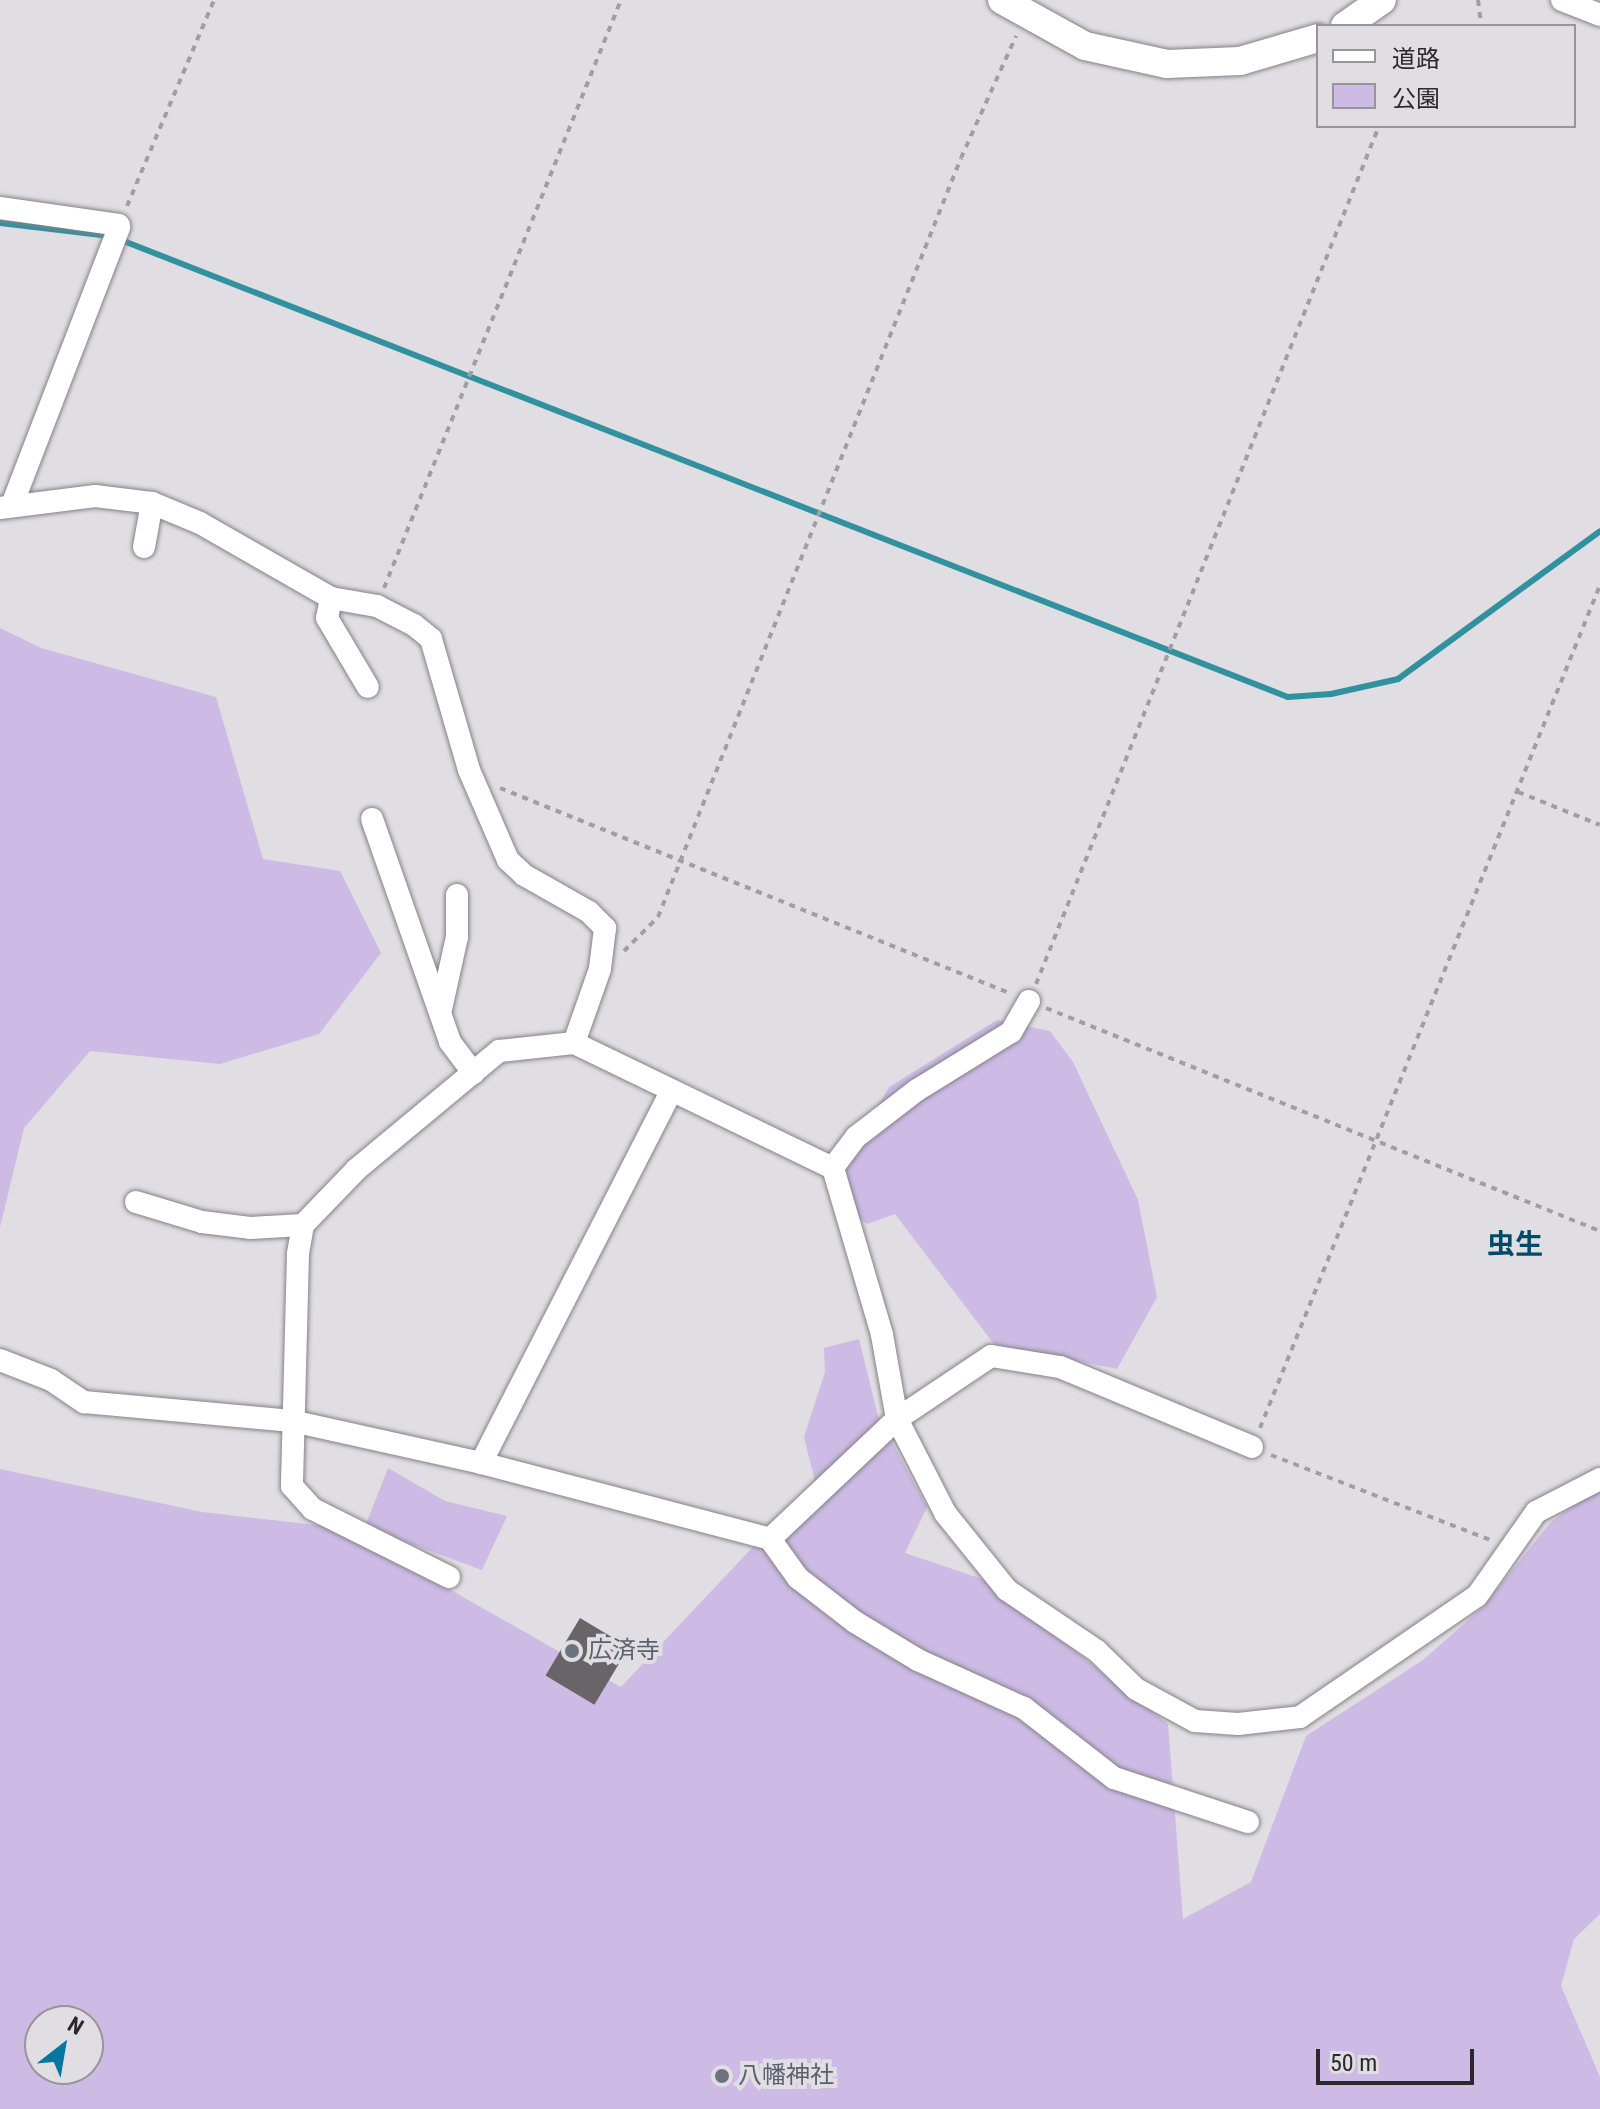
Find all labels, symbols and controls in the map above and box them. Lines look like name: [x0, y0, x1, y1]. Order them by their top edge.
legend: [1316, 24, 1576, 128]
text: 道路: [1392, 45, 1440, 73]
text: 公園: [1392, 85, 1440, 113]
district label: 虫生: [1487, 1228, 1543, 1262]
place label: 広済寺: [588, 1637, 660, 1665]
marker: 広済寺: [563, 1642, 581, 1660]
north arrow: [24, 2005, 104, 2085]
text: N: [63, 2012, 88, 2040]
scale bar: [1320, 2033, 1478, 2083]
text: 50 m: [1330, 2049, 1377, 2077]
place label: 八幡神社: [738, 2062, 834, 2090]
marker: 八幡神社: [713, 2067, 731, 2085]

